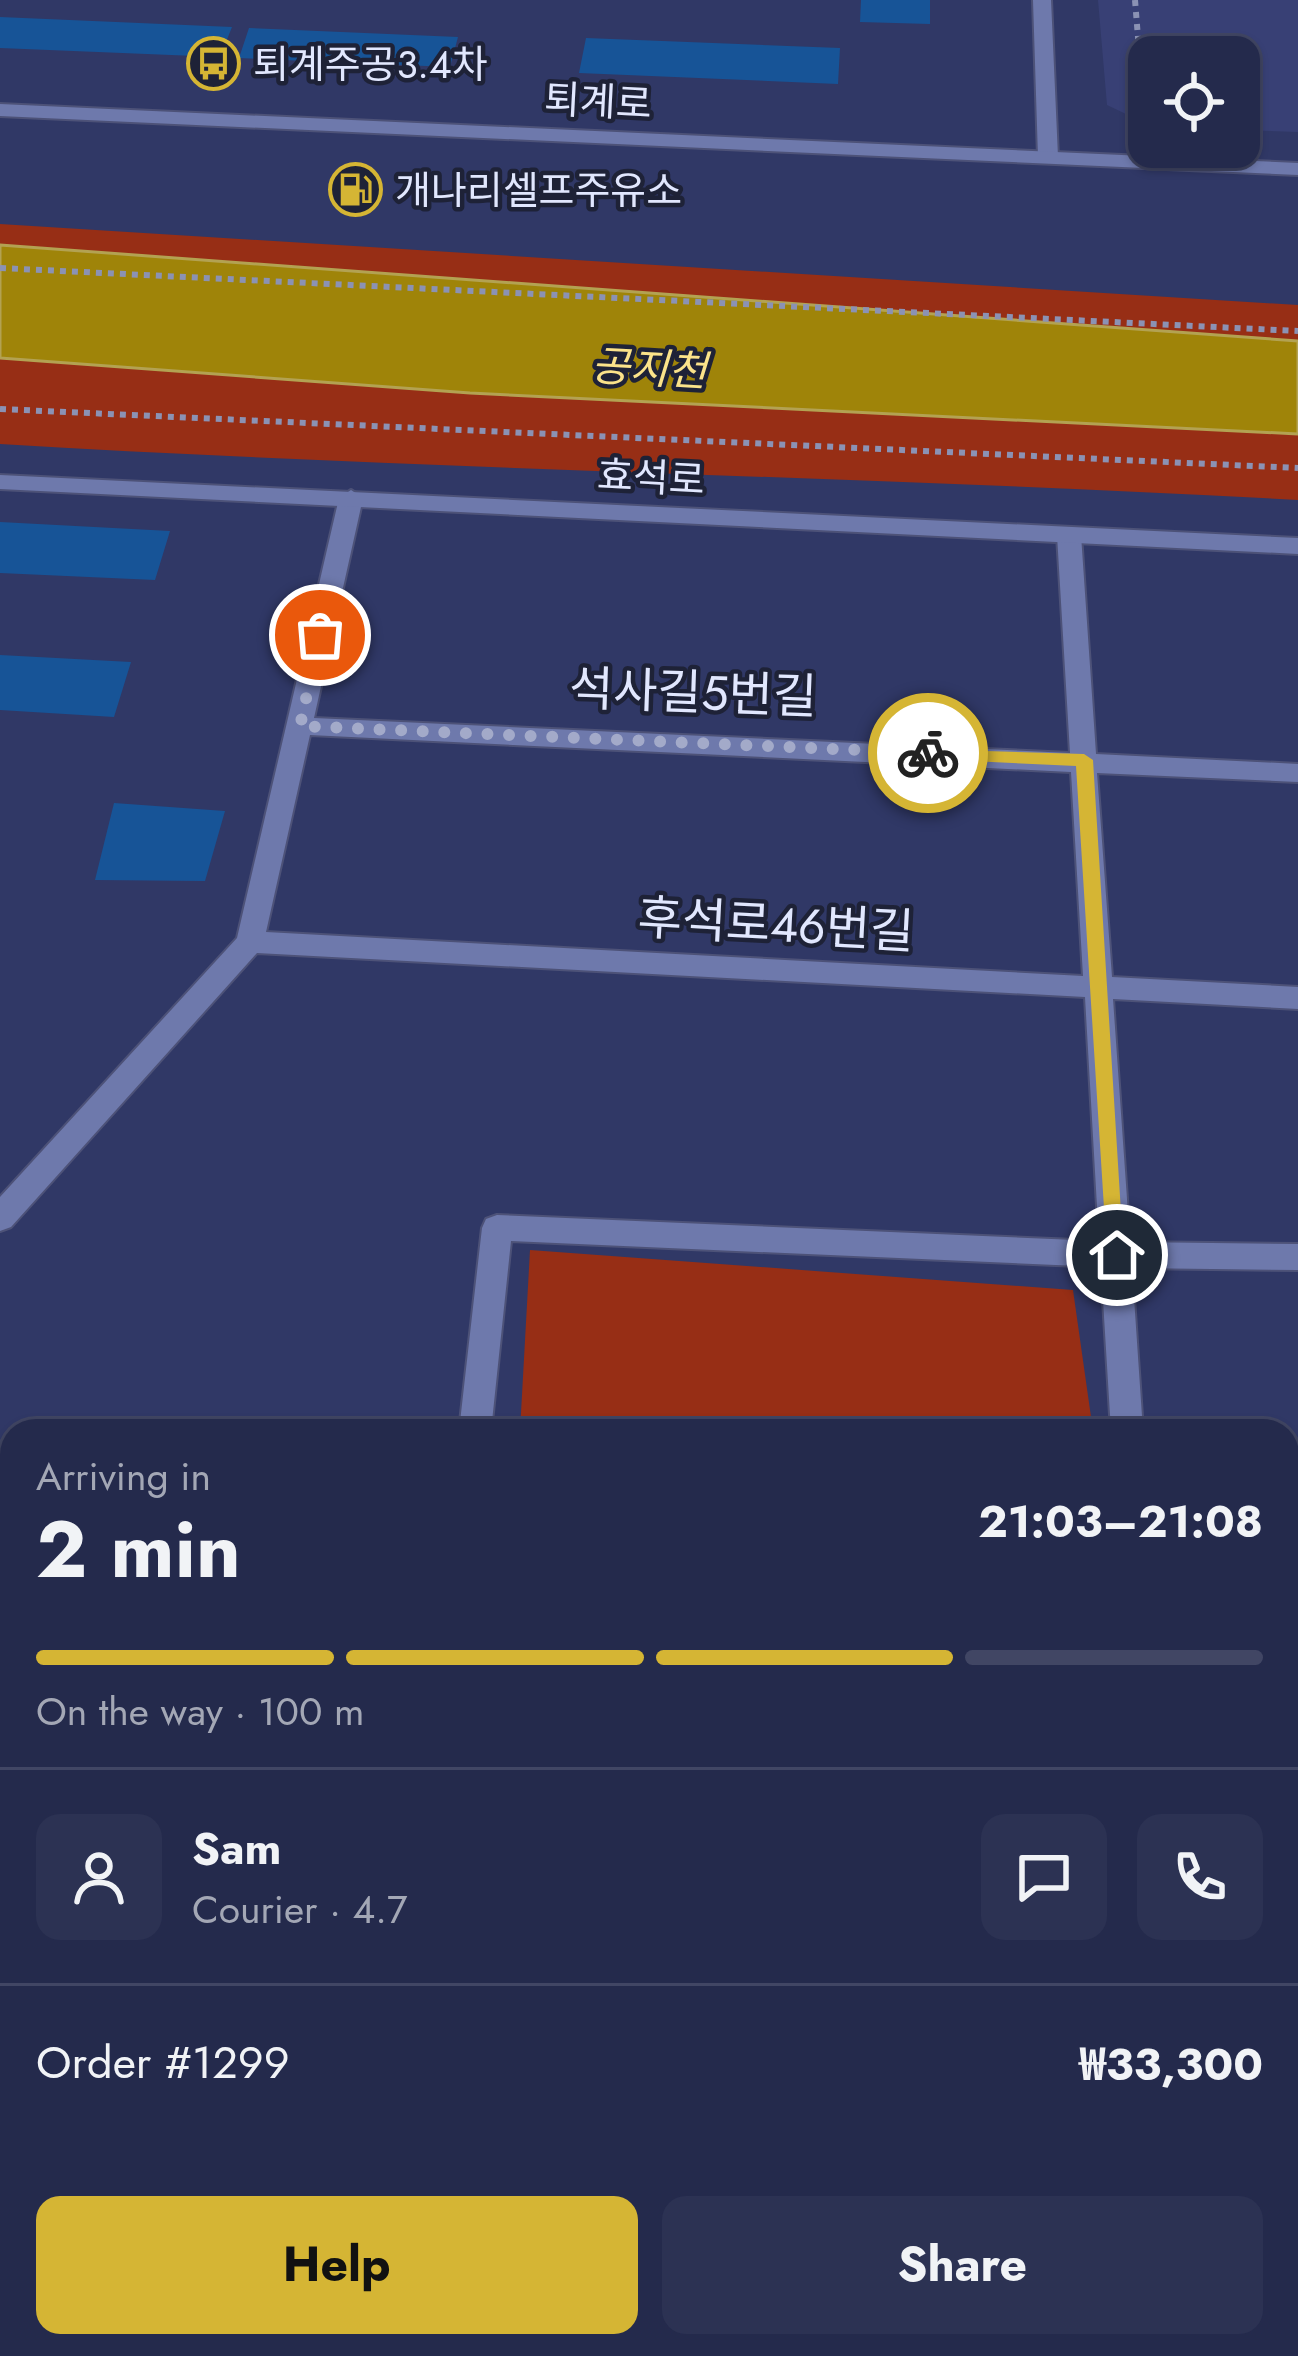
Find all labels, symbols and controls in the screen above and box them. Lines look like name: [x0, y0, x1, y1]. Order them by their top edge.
bus stop icon: 퇴계주공3.4차: [186, 36, 242, 92]
place label: 퇴계주공3.4차: [253, 36, 488, 93]
map controls: [1128, 36, 1260, 168]
button: locate: [1128, 36, 1260, 168]
street label: 퇴계로: [543, 70, 653, 133]
fuel station icon: 개나리셀프주유소: [328, 162, 384, 218]
place label: 개나리셀프주유소: [395, 162, 682, 219]
water label: 공지천: [589, 335, 713, 402]
street label: 효석로: [596, 446, 706, 509]
pin: [269, 584, 371, 686]
icon: bag: [287, 602, 353, 668]
street label: 석사길5번길: [568, 654, 818, 731]
courier: [868, 693, 988, 813]
icon: bike: [895, 720, 961, 786]
street label: 후석로46번길: [636, 883, 916, 966]
pin: [1066, 1204, 1168, 1306]
icon: home: [1084, 1222, 1150, 1288]
text: Arriving in: [36, 1448, 211, 1505]
text: 21:03–21:08: [978, 1489, 1263, 1554]
text: 2 min: [36, 1494, 241, 1606]
text: On the way · 100 m: [36, 1683, 364, 1740]
button: person: [36, 1814, 162, 1940]
button: chat: [981, 1814, 1107, 1940]
button: phone: [1137, 1814, 1263, 1940]
text: Sam: [192, 1816, 281, 1881]
text: Courier · 4.7: [192, 1881, 407, 1938]
text: Order #1299: [36, 2030, 290, 2095]
text: ₩33,300: [1079, 2032, 1263, 2097]
button: Help: [36, 2196, 638, 2334]
button: Share: [662, 2196, 1263, 2334]

